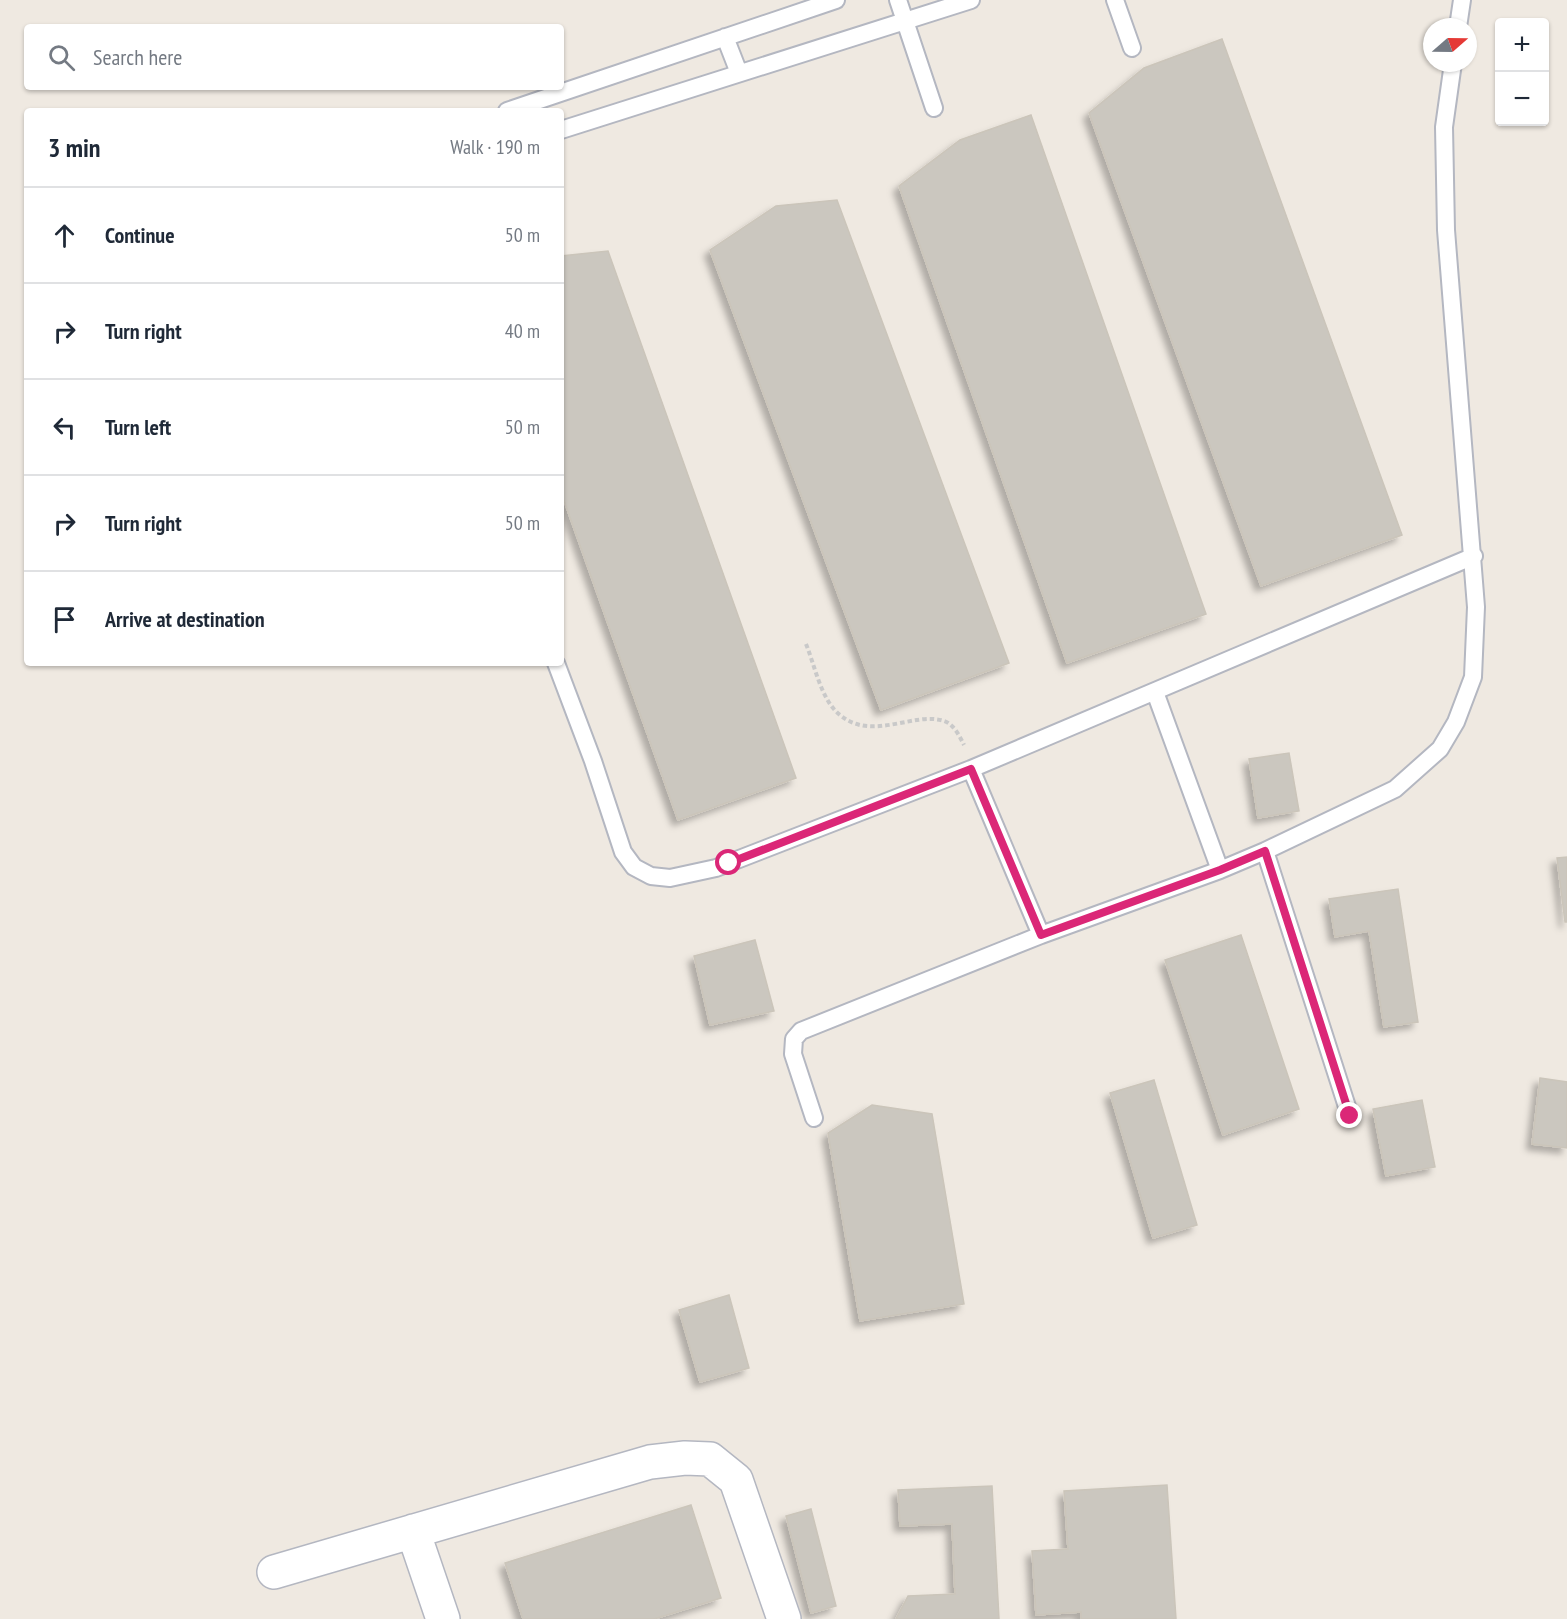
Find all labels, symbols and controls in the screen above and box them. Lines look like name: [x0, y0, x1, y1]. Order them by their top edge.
north arrow: [1423, 18, 1477, 72]
map controls: [1495, 18, 1549, 126]
button: +: [1495, 18, 1549, 72]
search box: [24, 24, 564, 90]
icon: search: [45, 41, 78, 74]
text: Search here: [93, 43, 182, 71]
button: −: [1495, 72, 1549, 126]
text: 3 min: [48, 131, 101, 164]
text: Walk · 190 m: [450, 134, 540, 160]
icon: ahead: [48, 219, 81, 252]
text: Continue: [105, 221, 175, 249]
text: 50 m: [505, 222, 540, 248]
icon: right: [48, 315, 81, 348]
text: Turn right: [105, 317, 182, 345]
text: 40 m: [505, 318, 540, 344]
icon: left: [48, 411, 81, 444]
text: Turn left: [105, 413, 171, 441]
text: 50 m: [505, 414, 540, 440]
icon: right: [48, 507, 81, 540]
text: Turn right: [105, 509, 182, 537]
text: 50 m: [505, 510, 540, 536]
icon: arrive: [48, 603, 81, 636]
text: Arrive at destination: [105, 605, 265, 633]
route start: [715, 849, 741, 875]
route end: [1336, 1102, 1362, 1128]

